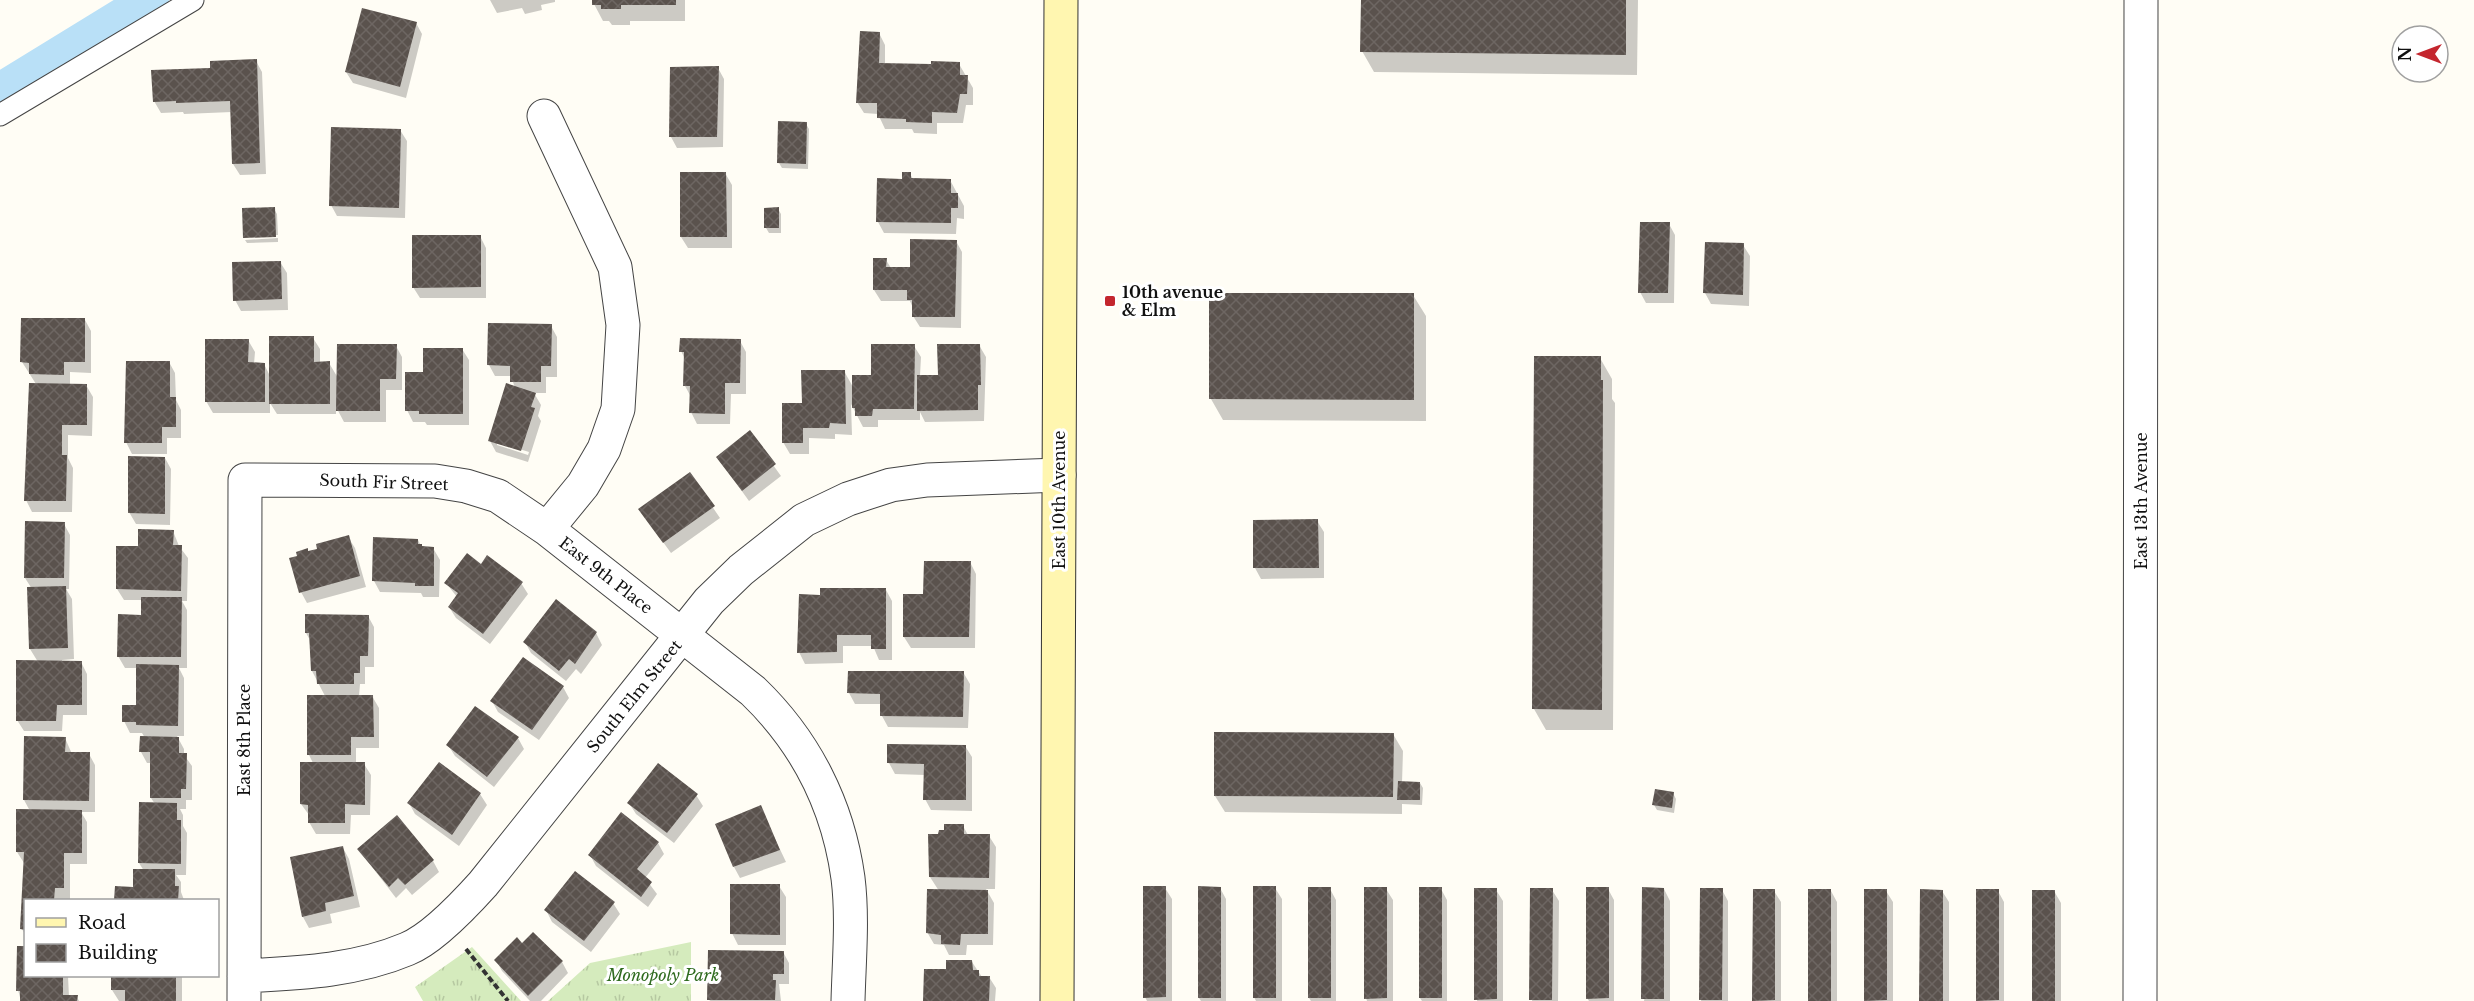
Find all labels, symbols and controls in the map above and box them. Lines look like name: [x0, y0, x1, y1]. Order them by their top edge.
north arrow: [2390, 24, 2450, 84]
text: N: [2395, 46, 2415, 62]
place label: 10th avenue & Elm: [1122, 282, 1223, 320]
marker: 10th avenue & Elm: [1103, 294, 1117, 308]
street label: East 10th Avenue: [1049, 431, 1069, 569]
street label: East 13th Avenue: [2131, 432, 2151, 570]
street label: South Fir Street: [319, 470, 449, 494]
street label: East 9th Place: [555, 532, 657, 618]
street label: South Elm Street: [582, 635, 686, 757]
street label: East 8th Place: [234, 684, 254, 796]
legend: [24, 899, 219, 977]
text: Road: [78, 912, 126, 934]
text: Building: [78, 942, 157, 964]
park label: Monopoly Park: [606, 965, 719, 985]

